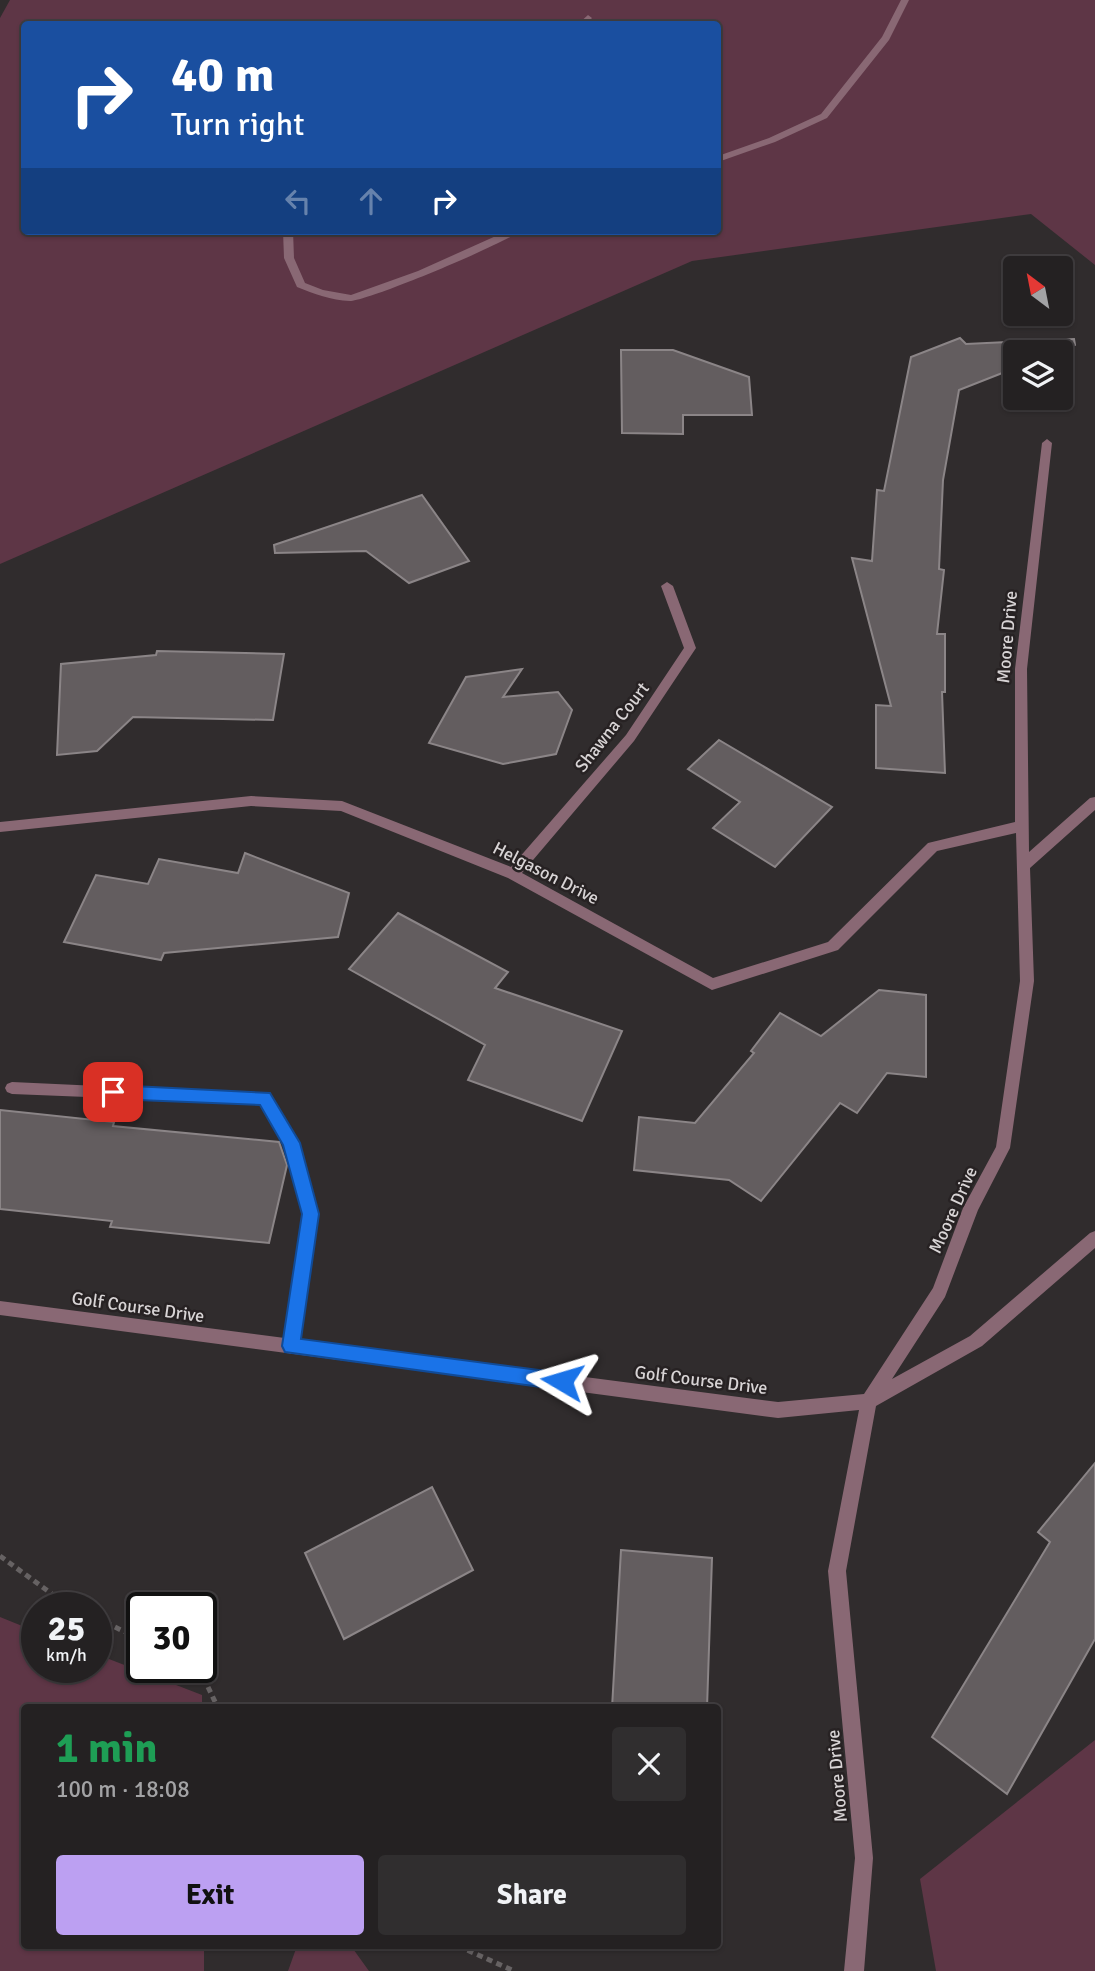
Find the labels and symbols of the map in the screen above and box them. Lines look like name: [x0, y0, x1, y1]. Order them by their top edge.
north arrow: [1003, 256, 1073, 326]
street label: Moore Drive: [992, 590, 1022, 684]
street label: Shawna Court: [570, 678, 654, 776]
street label: Helgason Drive: [489, 837, 603, 909]
pin: [83, 1062, 143, 1122]
street label: Moore Drive: [924, 1163, 982, 1257]
street label: Golf Course Drive: [70, 1287, 206, 1327]
position arrow: [525, 1344, 599, 1418]
street label: Golf Course Drive: [633, 1361, 769, 1399]
speed limit sign: 30: [126, 1592, 217, 1683]
street label: Moore Drive: [822, 1729, 852, 1823]

